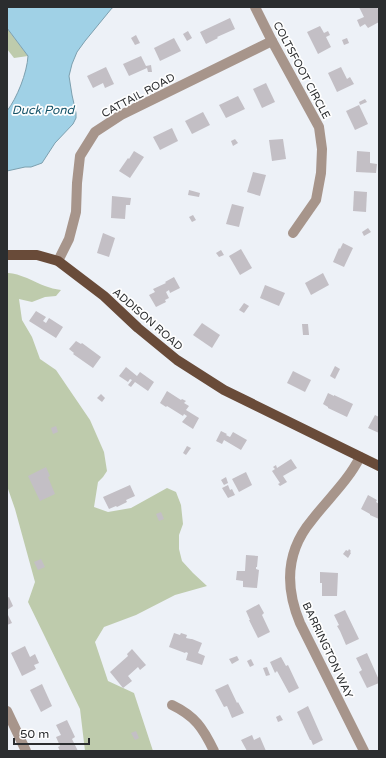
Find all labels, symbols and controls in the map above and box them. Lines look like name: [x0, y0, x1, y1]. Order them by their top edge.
street label: COLTSFOOT CIRCLE: [270, 19, 333, 121]
street label: CATTAIL ROAD: [99, 71, 177, 120]
water label: Duck Pond: [12, 103, 76, 117]
street label: ADDISON ROAD: [110, 285, 185, 353]
street label: BARRINGTON WAY: [300, 600, 356, 700]
scale bar: [14, 720, 89, 746]
text: 50 m: [20, 727, 49, 741]

